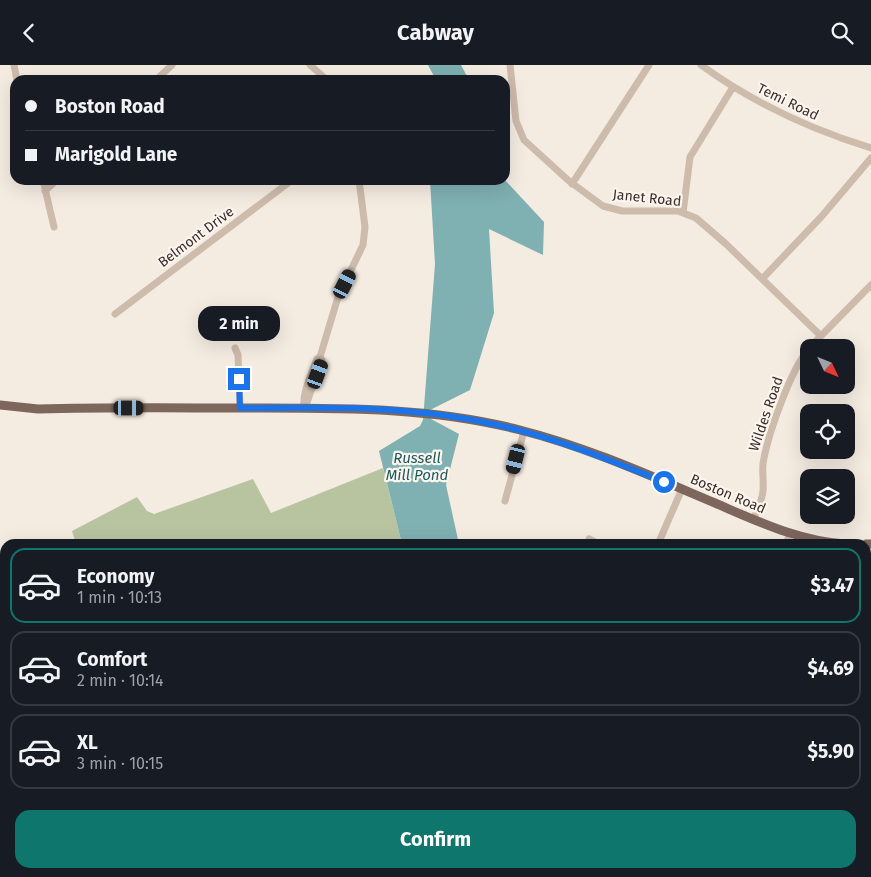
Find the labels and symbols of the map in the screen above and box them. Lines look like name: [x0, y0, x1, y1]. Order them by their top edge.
street label: Temi Road: [755, 80, 821, 124]
street label: Janet Road: [612, 186, 682, 210]
street label: Belmont Drive: [155, 203, 237, 271]
car: [331, 267, 358, 301]
callout: 2 min: [198, 307, 280, 341]
north arrow: [800, 339, 855, 394]
car: [305, 357, 330, 391]
route end: [228, 368, 250, 390]
street label: Wildes Road: [745, 374, 787, 454]
car: [114, 401, 144, 416]
car: [505, 443, 526, 475]
water label: Russell Mill Pond: [386, 449, 449, 484]
street label: Boston Road: [688, 470, 768, 518]
route start: [653, 471, 675, 493]

